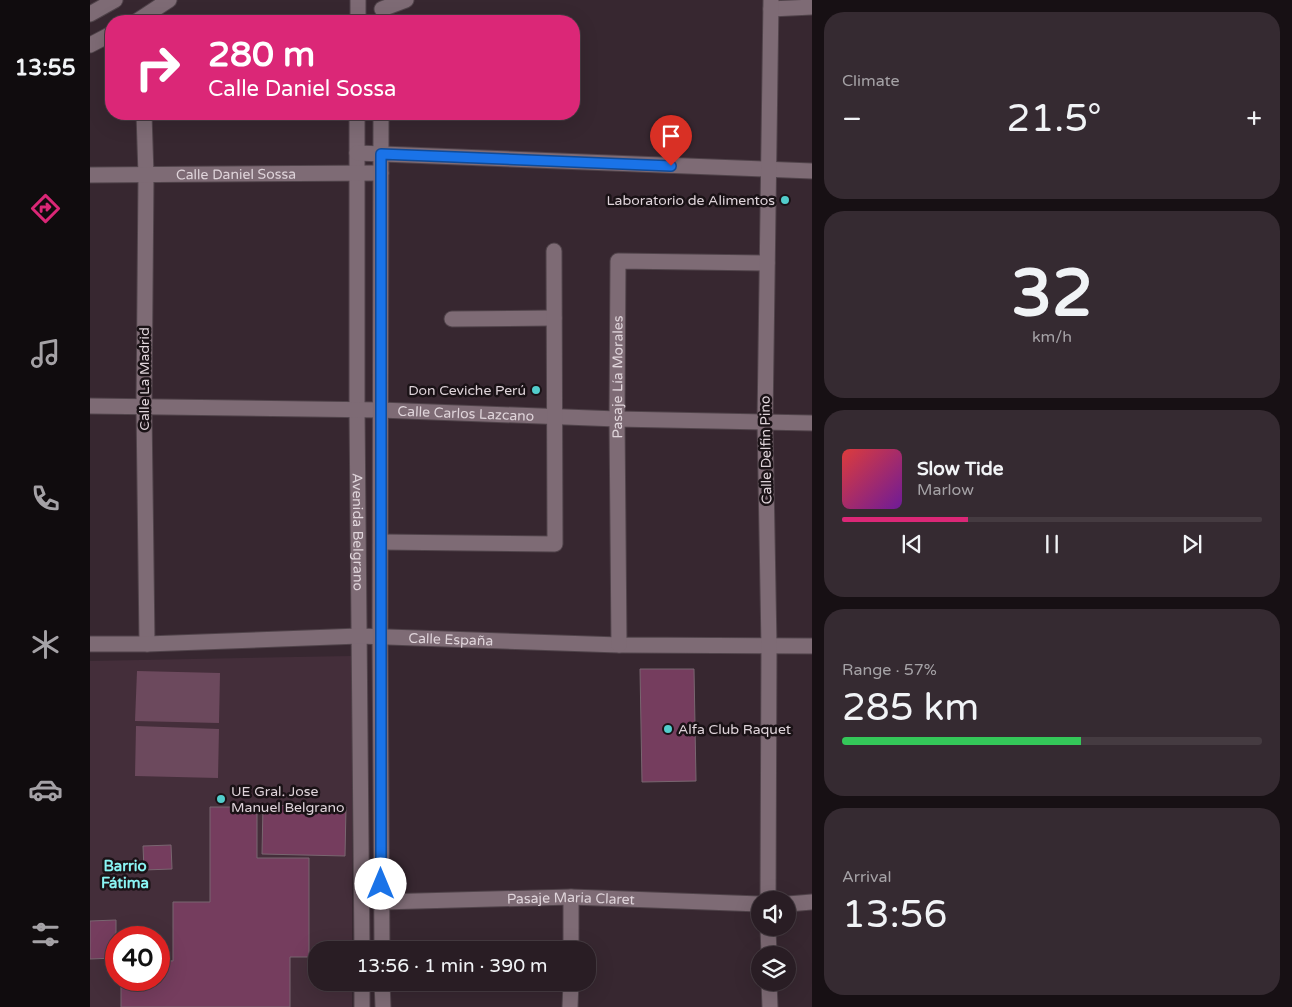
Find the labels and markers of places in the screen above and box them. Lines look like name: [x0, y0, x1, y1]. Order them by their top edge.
pin: [650, 115, 692, 166]
place label: Laboratorio de Alimentos: [607, 192, 775, 209]
marker: Laboratorio de Alimentos: [779, 194, 791, 206]
place label: Don Ceviche Perú: [408, 382, 526, 399]
marker: Don Ceviche Perú: [530, 384, 542, 396]
place label: Alfa Club Raquet: [678, 721, 792, 738]
marker: Alfa Club Raquet: [662, 723, 674, 735]
place label: UE Gral. Jose Manuel Belgrano: [231, 783, 345, 816]
marker: UE Gral. Jose Manuel Belgrano: [215, 793, 227, 805]

